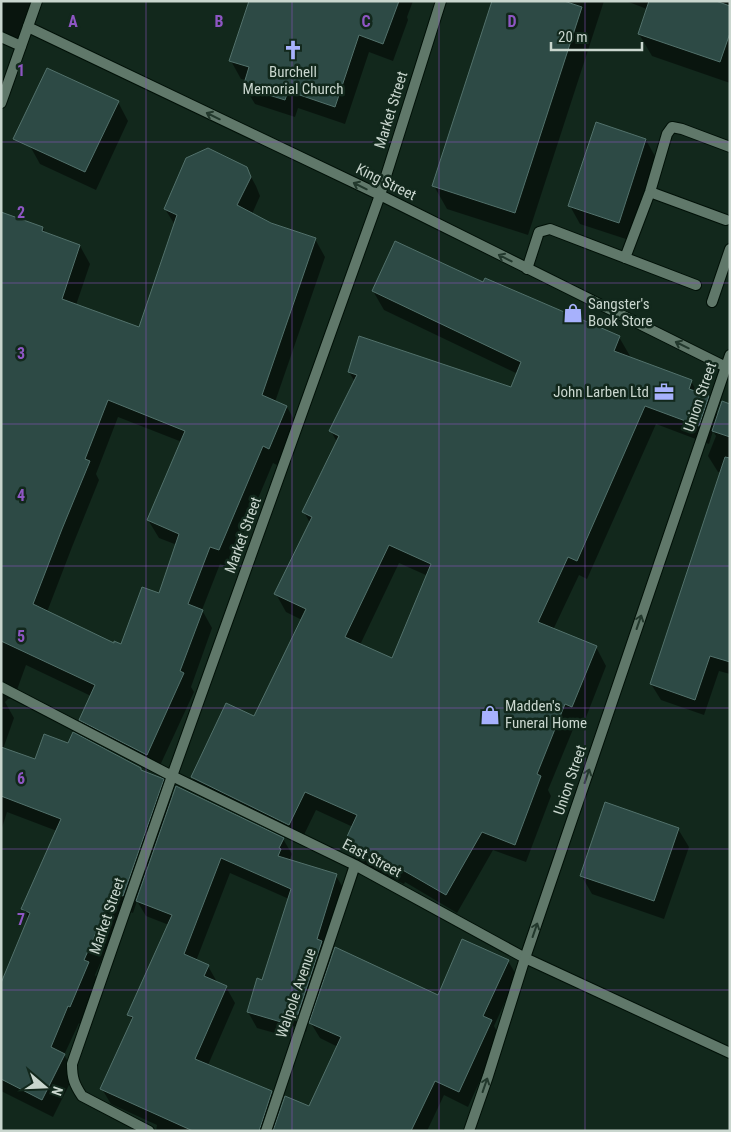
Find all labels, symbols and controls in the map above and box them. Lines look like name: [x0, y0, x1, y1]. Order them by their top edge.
text: A: [68, 12, 78, 31]
text: B: [215, 12, 224, 31]
text: C: [361, 12, 371, 31]
text: D: [507, 12, 517, 31]
scale bar: [551, 20, 642, 52]
text: 20 m: [558, 28, 588, 46]
church icon: Burchell Memorial Church: [282, 39, 304, 61]
text: 1: [17, 61, 25, 80]
place label: Burchell Memorial Church: [243, 63, 343, 98]
street label: Market Street: [371, 69, 411, 151]
one-way arrow: [206, 110, 221, 120]
street label: King Street: [353, 160, 419, 204]
one-way arrow: [352, 181, 367, 191]
text: 2: [17, 203, 25, 222]
one-way arrow: [498, 253, 513, 262]
place label: Sangster's Book Store: [588, 295, 653, 330]
shop icon: Sangster's Book Store: [562, 302, 584, 324]
one-way arrow: [675, 340, 690, 350]
text: 3: [17, 344, 25, 363]
street label: Union Street: [680, 360, 720, 434]
office icon: John Larben Ltd: [653, 381, 675, 403]
place label: John Larben Ltd: [553, 383, 649, 401]
text: 4: [17, 486, 25, 505]
street label: Market Street: [221, 494, 265, 576]
one-way arrow: [635, 615, 644, 631]
text: 5: [17, 627, 25, 646]
place label: Madden's Funeral Home: [505, 697, 587, 732]
shop icon: Madden's Funeral Home: [479, 704, 501, 726]
street label: Union Street: [550, 743, 590, 817]
text: 6: [17, 769, 25, 788]
one-way arrow: [583, 769, 592, 784]
street label: East Street: [339, 835, 405, 881]
street label: Market Street: [86, 875, 128, 957]
text: 7: [17, 910, 25, 929]
one-way arrow: [531, 923, 540, 938]
street label: Walpole Avenue: [272, 946, 320, 1040]
north arrow: [20, 1062, 70, 1112]
one-way arrow: [481, 1078, 490, 1093]
text: N: [48, 1085, 66, 1098]

